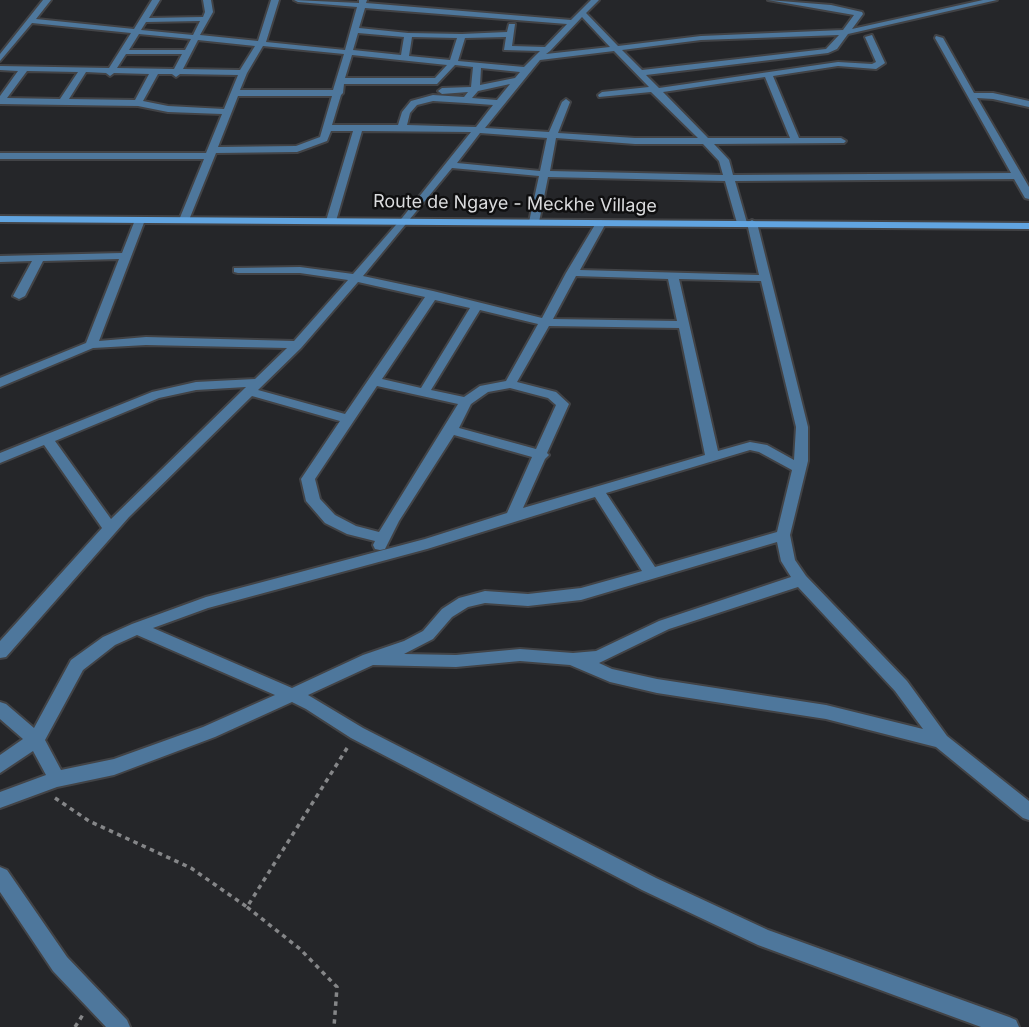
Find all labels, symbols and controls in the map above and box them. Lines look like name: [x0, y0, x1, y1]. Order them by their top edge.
street label: Route de Ngaye - Meckhe Village: [373, 191, 657, 217]

